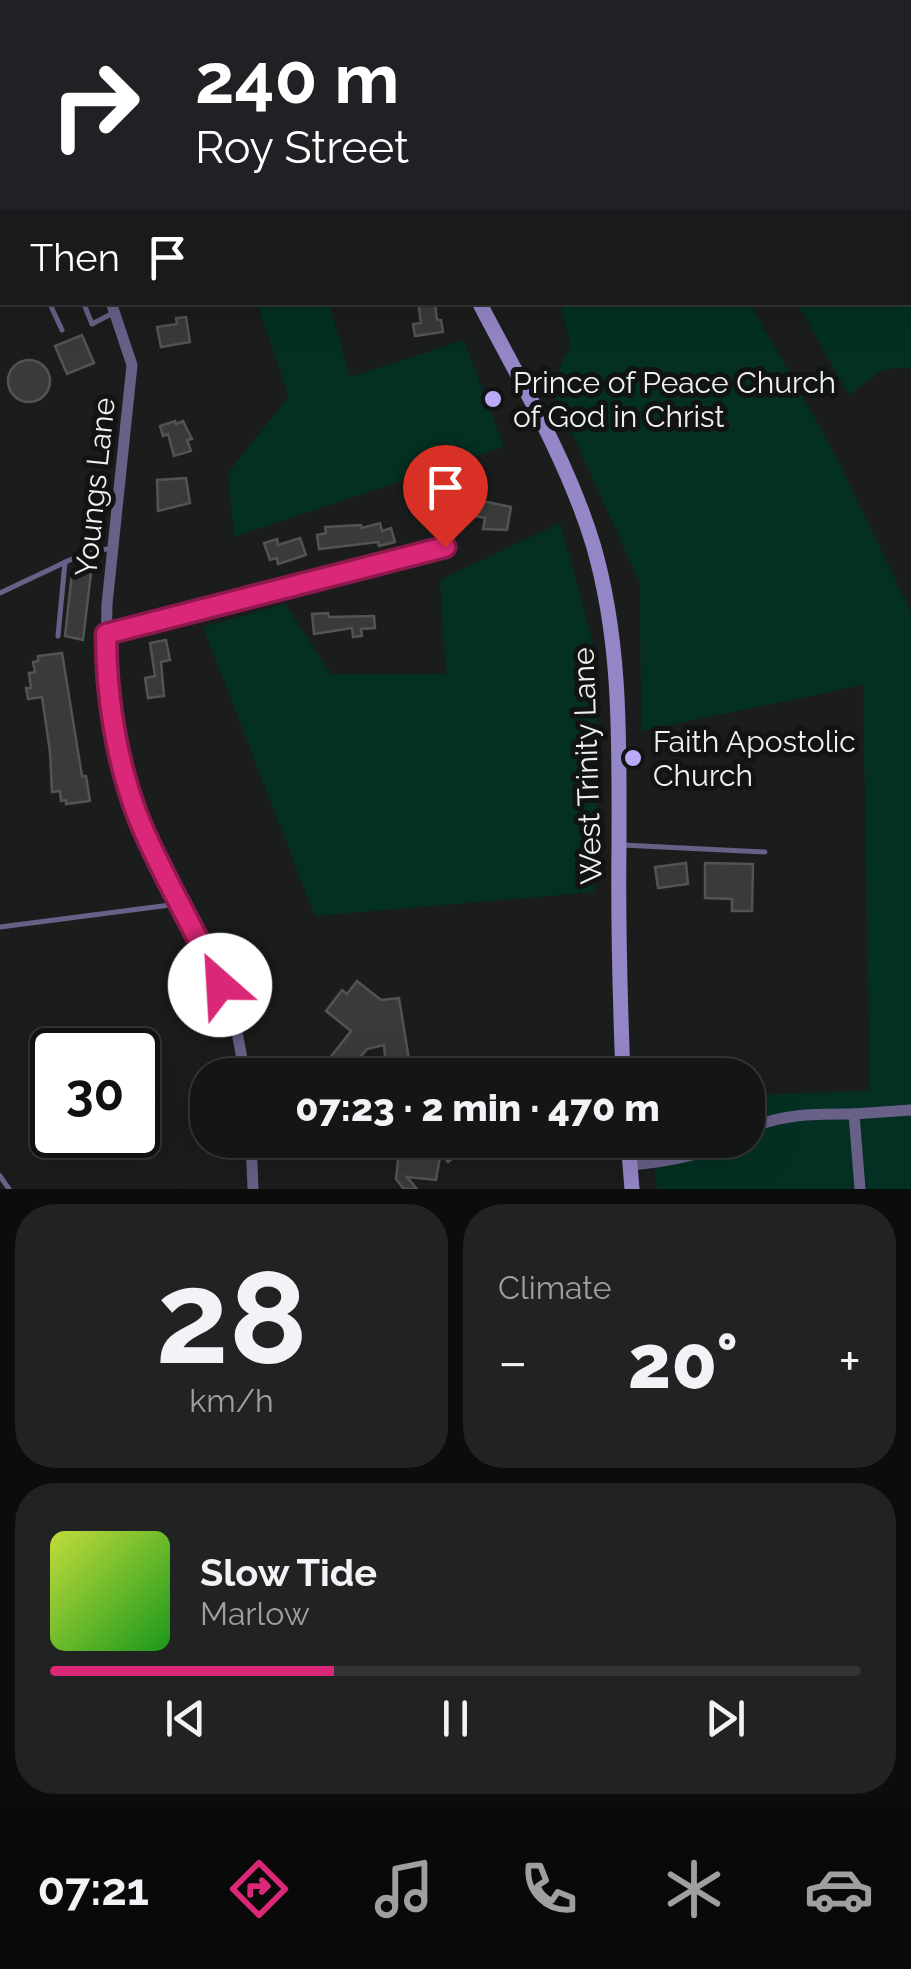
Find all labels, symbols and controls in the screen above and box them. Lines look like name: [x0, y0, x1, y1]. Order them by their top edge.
text: 240 m: [195, 37, 399, 119]
icon: right: [30, 40, 160, 170]
text: Roy Street: [195, 121, 409, 174]
icon: arrive: [140, 230, 195, 285]
text: Then: [30, 235, 120, 280]
place label: Prince of Peace Church of God in Christ: [513, 365, 836, 434]
marker: Prince of Peace Church of God in Christ: [482, 388, 504, 410]
street label: Youngs Lane: [68, 396, 122, 578]
pin: [403, 445, 488, 548]
icon: arrive: [418, 460, 473, 515]
street label: West Trinity Lane: [565, 647, 609, 885]
place label: Faith Apostolic Church: [653, 724, 856, 793]
marker: Faith Apostolic Church: [622, 747, 644, 769]
position arrow: [168, 933, 272, 1037]
speed limit sign: 30: [30, 1028, 160, 1158]
text: 07:23 · 2 min · 470 m: [295, 1085, 660, 1130]
text: 28: [156, 1241, 307, 1393]
text: Climate: [498, 1269, 612, 1306]
text: 20°: [628, 1317, 738, 1406]
text: −: [498, 1329, 528, 1394]
text: +: [838, 1329, 861, 1394]
text: km/h: [189, 1382, 274, 1419]
text: Slow Tide: [200, 1550, 377, 1595]
text: Marlow: [200, 1595, 310, 1632]
icon: previous: [158, 1691, 213, 1746]
icon: pause: [428, 1691, 483, 1746]
icon: next: [698, 1691, 753, 1746]
icon: directions: [224, 1854, 294, 1924]
icon: music: [369, 1854, 439, 1924]
icon: phone: [514, 1854, 584, 1924]
icon: climate: [659, 1854, 729, 1924]
icon: car: [804, 1854, 874, 1924]
text: 07:21: [37, 1863, 149, 1916]

